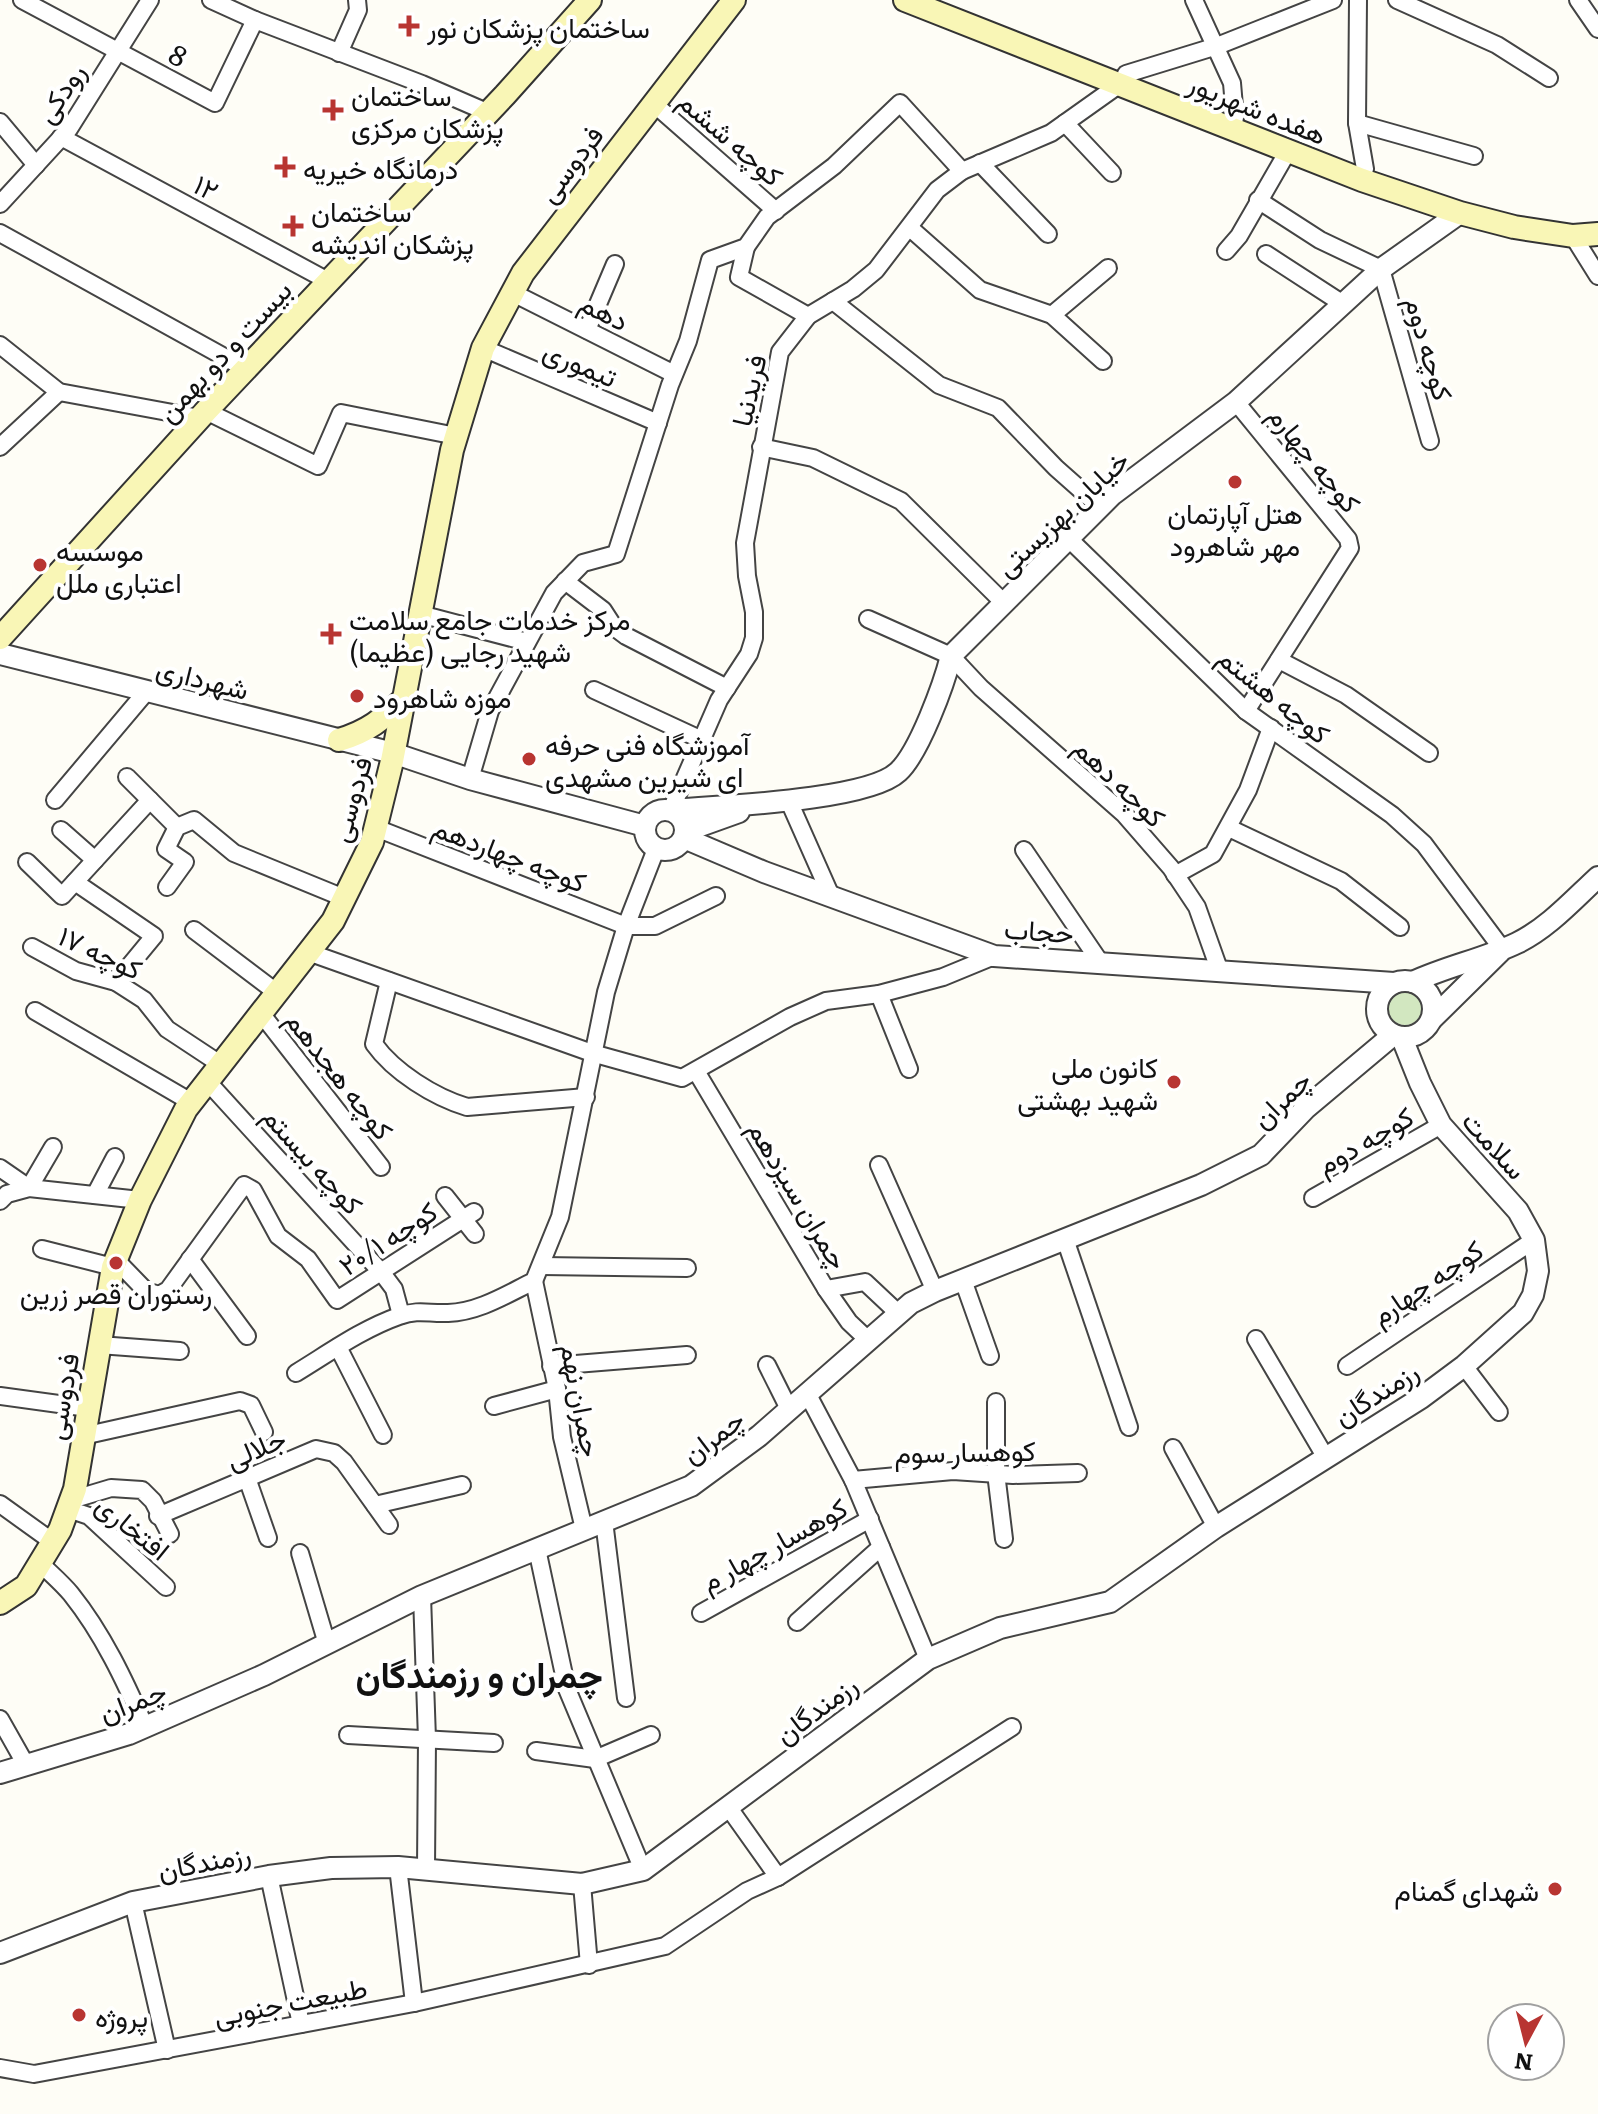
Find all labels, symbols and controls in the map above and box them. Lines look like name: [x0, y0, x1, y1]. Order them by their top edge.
place label: ساختمان پزشکان نور: [426, 5, 650, 47]
marker: ساختمان پزشکان نور: [398, 15, 420, 37]
street label: 8: [162, 32, 196, 76]
street label: رودکی: [23, 53, 95, 131]
street label: هفده شهریور: [1182, 60, 1334, 154]
place label: ساختمان پزشکان مرکزی: [351, 73, 504, 147]
street label: کوچه ششم: [670, 79, 794, 195]
marker: ساختمان پزشکان مرکزی: [322, 99, 344, 121]
street label: فردوسی: [526, 115, 612, 211]
place label: درمانگاه خیریه: [303, 146, 458, 188]
marker: درمانگاه خیریه: [274, 156, 296, 178]
street label: ۱۲: [187, 162, 227, 210]
place label: ساختمان پزشکان اندیشه: [311, 189, 474, 263]
marker: ساختمان پزشکان اندیشه: [282, 215, 304, 237]
street label: بیست و دو بهمن: [146, 269, 300, 431]
street label: دهم: [573, 280, 637, 340]
street label: کوچه دوم: [1396, 291, 1466, 405]
street label: تیموری: [538, 328, 624, 396]
street label: فریدنیا: [718, 350, 776, 430]
street label: کوچه چهارم: [1259, 395, 1373, 521]
street label: خیابان بهزیستی: [985, 439, 1137, 585]
marker: هتل آپارتمان مهر شاهرود: [1226, 473, 1244, 491]
place label: هتل آپارتمان مهر شاهرود: [1167, 491, 1303, 565]
place label: موسسه اعتباری ملل: [56, 528, 182, 602]
marker: موسسه اعتباری ملل: [31, 556, 49, 574]
place label: مرکز خدمات جامع سلامت شهید رجایی (عظیما): [349, 597, 630, 671]
marker: مرکز خدمات جامع سلامت شهید رجایی (عظیما): [320, 623, 342, 645]
street label: کوچه هشتم: [1209, 635, 1341, 753]
street label: شهرداری: [152, 645, 254, 709]
place label: موزه شاهرود: [373, 675, 512, 717]
marker: موزه شاهرود: [348, 687, 366, 705]
place label: آموزشگاه فنی حرفه ای شیرین مشهدی: [545, 722, 752, 796]
street label: کوچه دهم: [1065, 726, 1177, 836]
marker: آموزشگاه فنی حرفه ای شیرین مشهدی: [520, 750, 538, 768]
street label: فردوسی: [317, 751, 381, 847]
street label: کوچه چهاردهم: [427, 804, 593, 902]
street label: حجاب: [1003, 906, 1075, 952]
street label: ۱۷ کوچه: [52, 913, 150, 989]
street label: کوچه هجدهم: [277, 1000, 405, 1148]
place label: کانون ملی شهید بهشتی: [1017, 1045, 1158, 1119]
street label: چمران: [1241, 1059, 1319, 1137]
marker: کانون ملی شهید بهشتی: [1165, 1073, 1183, 1091]
street label: کوچه دوم: [1307, 1094, 1421, 1184]
street label: کوچه بیستم: [254, 1095, 374, 1223]
street label: سلامت: [1454, 1100, 1538, 1188]
street label: چمران سیزدهم: [739, 1112, 861, 1276]
street label: کوچه ۲۰/۱: [329, 1189, 445, 1285]
street label: کوچه چهارم: [1361, 1228, 1491, 1334]
marker: رستوران قصر زرین: [107, 1254, 125, 1272]
place label: رستوران قصر زرین: [20, 1271, 212, 1313]
street label: چمران نهم: [551, 1340, 615, 1460]
street label: فردوسی: [32, 1349, 88, 1443]
street label: رزمندگان: [1324, 1349, 1426, 1435]
street label: چمران: [672, 1397, 752, 1473]
street label: جلالی: [218, 1416, 292, 1478]
street label: کوهسار سوم: [894, 1428, 1036, 1472]
street label: افتخاری: [88, 1483, 180, 1569]
street label: کوهسار چهار م: [692, 1485, 854, 1601]
district label: چمران و رزمندگان: [355, 1646, 603, 1700]
street label: رزمندگان: [765, 1663, 865, 1753]
street label: چمران: [92, 1668, 172, 1732]
street label: رزمندگان: [154, 1830, 254, 1890]
place label: شهدای گمنام: [1394, 1868, 1539, 1910]
marker: شهدای گمنام: [1546, 1880, 1564, 1898]
street label: طبیعت جنوبی: [210, 1965, 370, 2035]
place label: پروژه: [95, 1994, 148, 2036]
north arrow: [1486, 2002, 1566, 2082]
marker: پروژه: [70, 2006, 88, 2024]
text: N: [1512, 2046, 1535, 2081]

